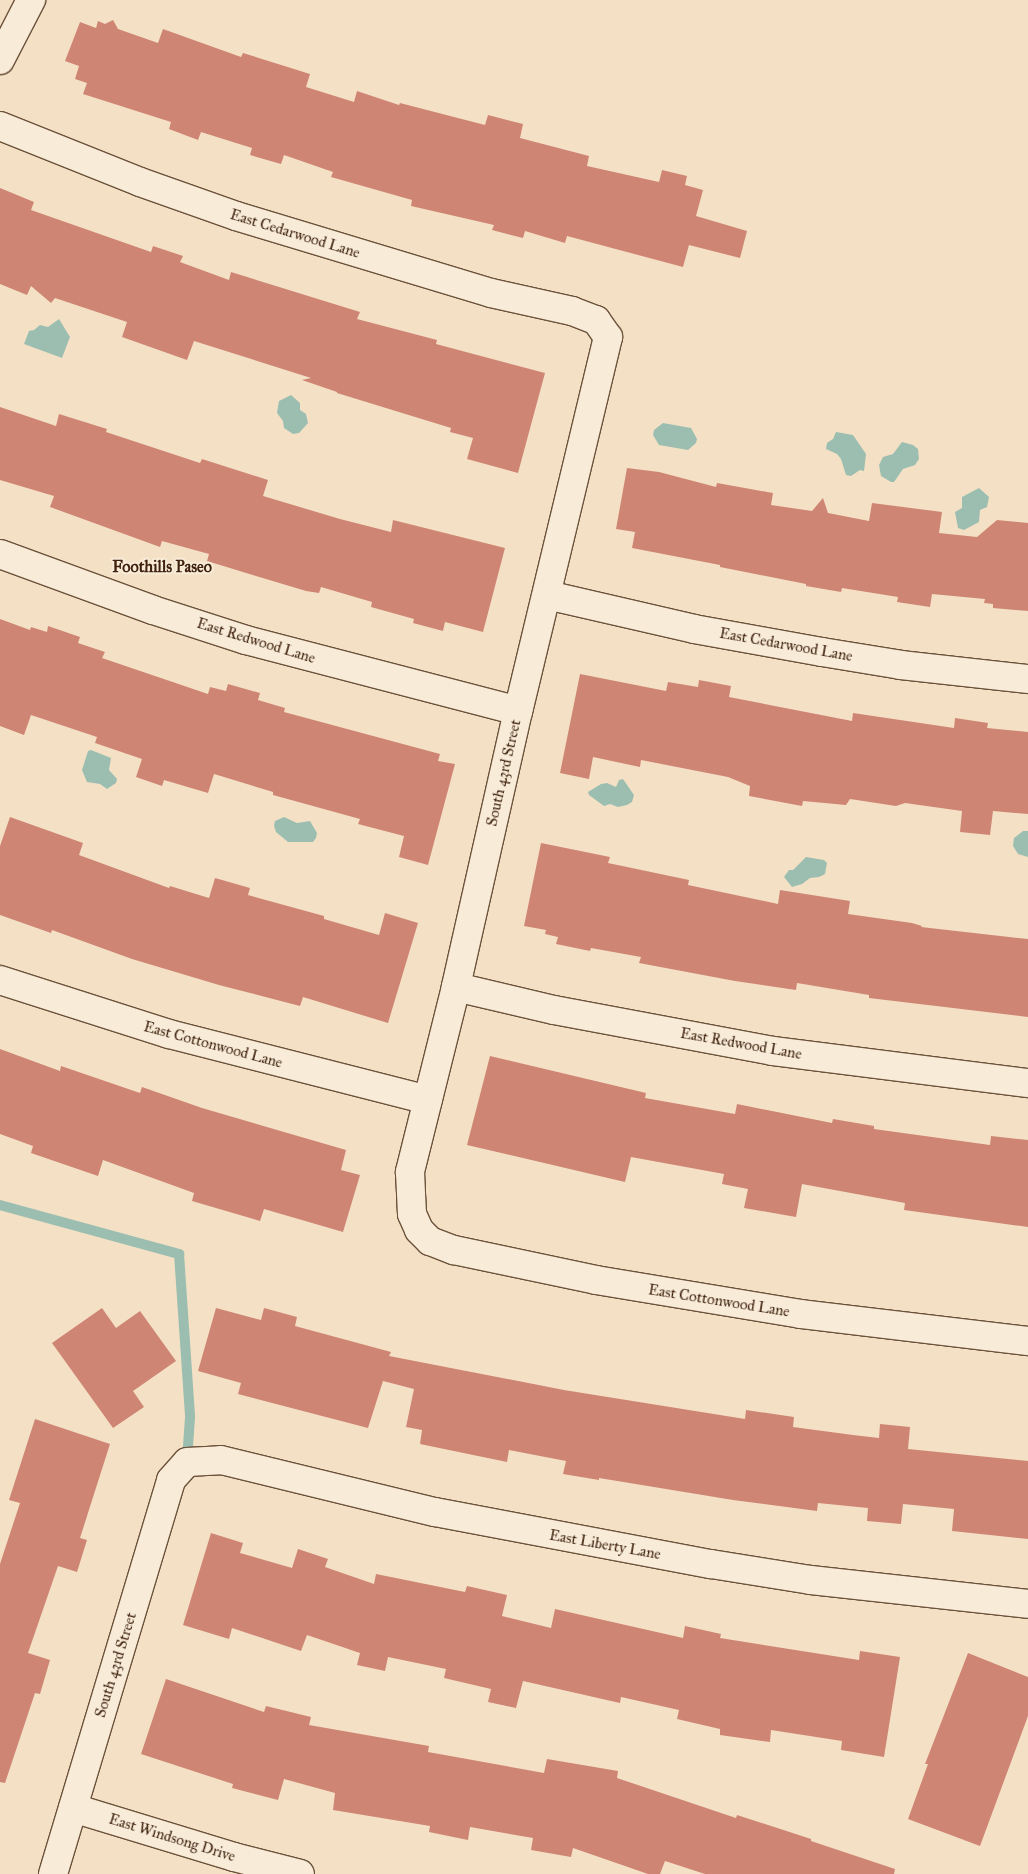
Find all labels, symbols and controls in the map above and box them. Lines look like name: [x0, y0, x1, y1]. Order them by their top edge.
street label: East Cedarwood Lane: [228, 206, 362, 262]
district label: Foothills Paseo: [112, 557, 212, 577]
street label: East Redwood Lane: [195, 614, 317, 668]
street label: East Cedarwood Lane: [718, 624, 854, 666]
street label: South 43rd Street: [483, 718, 525, 828]
street label: East Cottonwood Lane: [142, 1018, 284, 1072]
street label: East Redwood Lane: [679, 1024, 803, 1064]
street label: East Cottonwood Lane: [647, 1281, 791, 1321]
street label: East Liberty Lane: [548, 1526, 662, 1564]
street label: South 43rd Street: [91, 1610, 141, 1720]
street label: East Windsong Drive: [107, 1810, 237, 1866]

